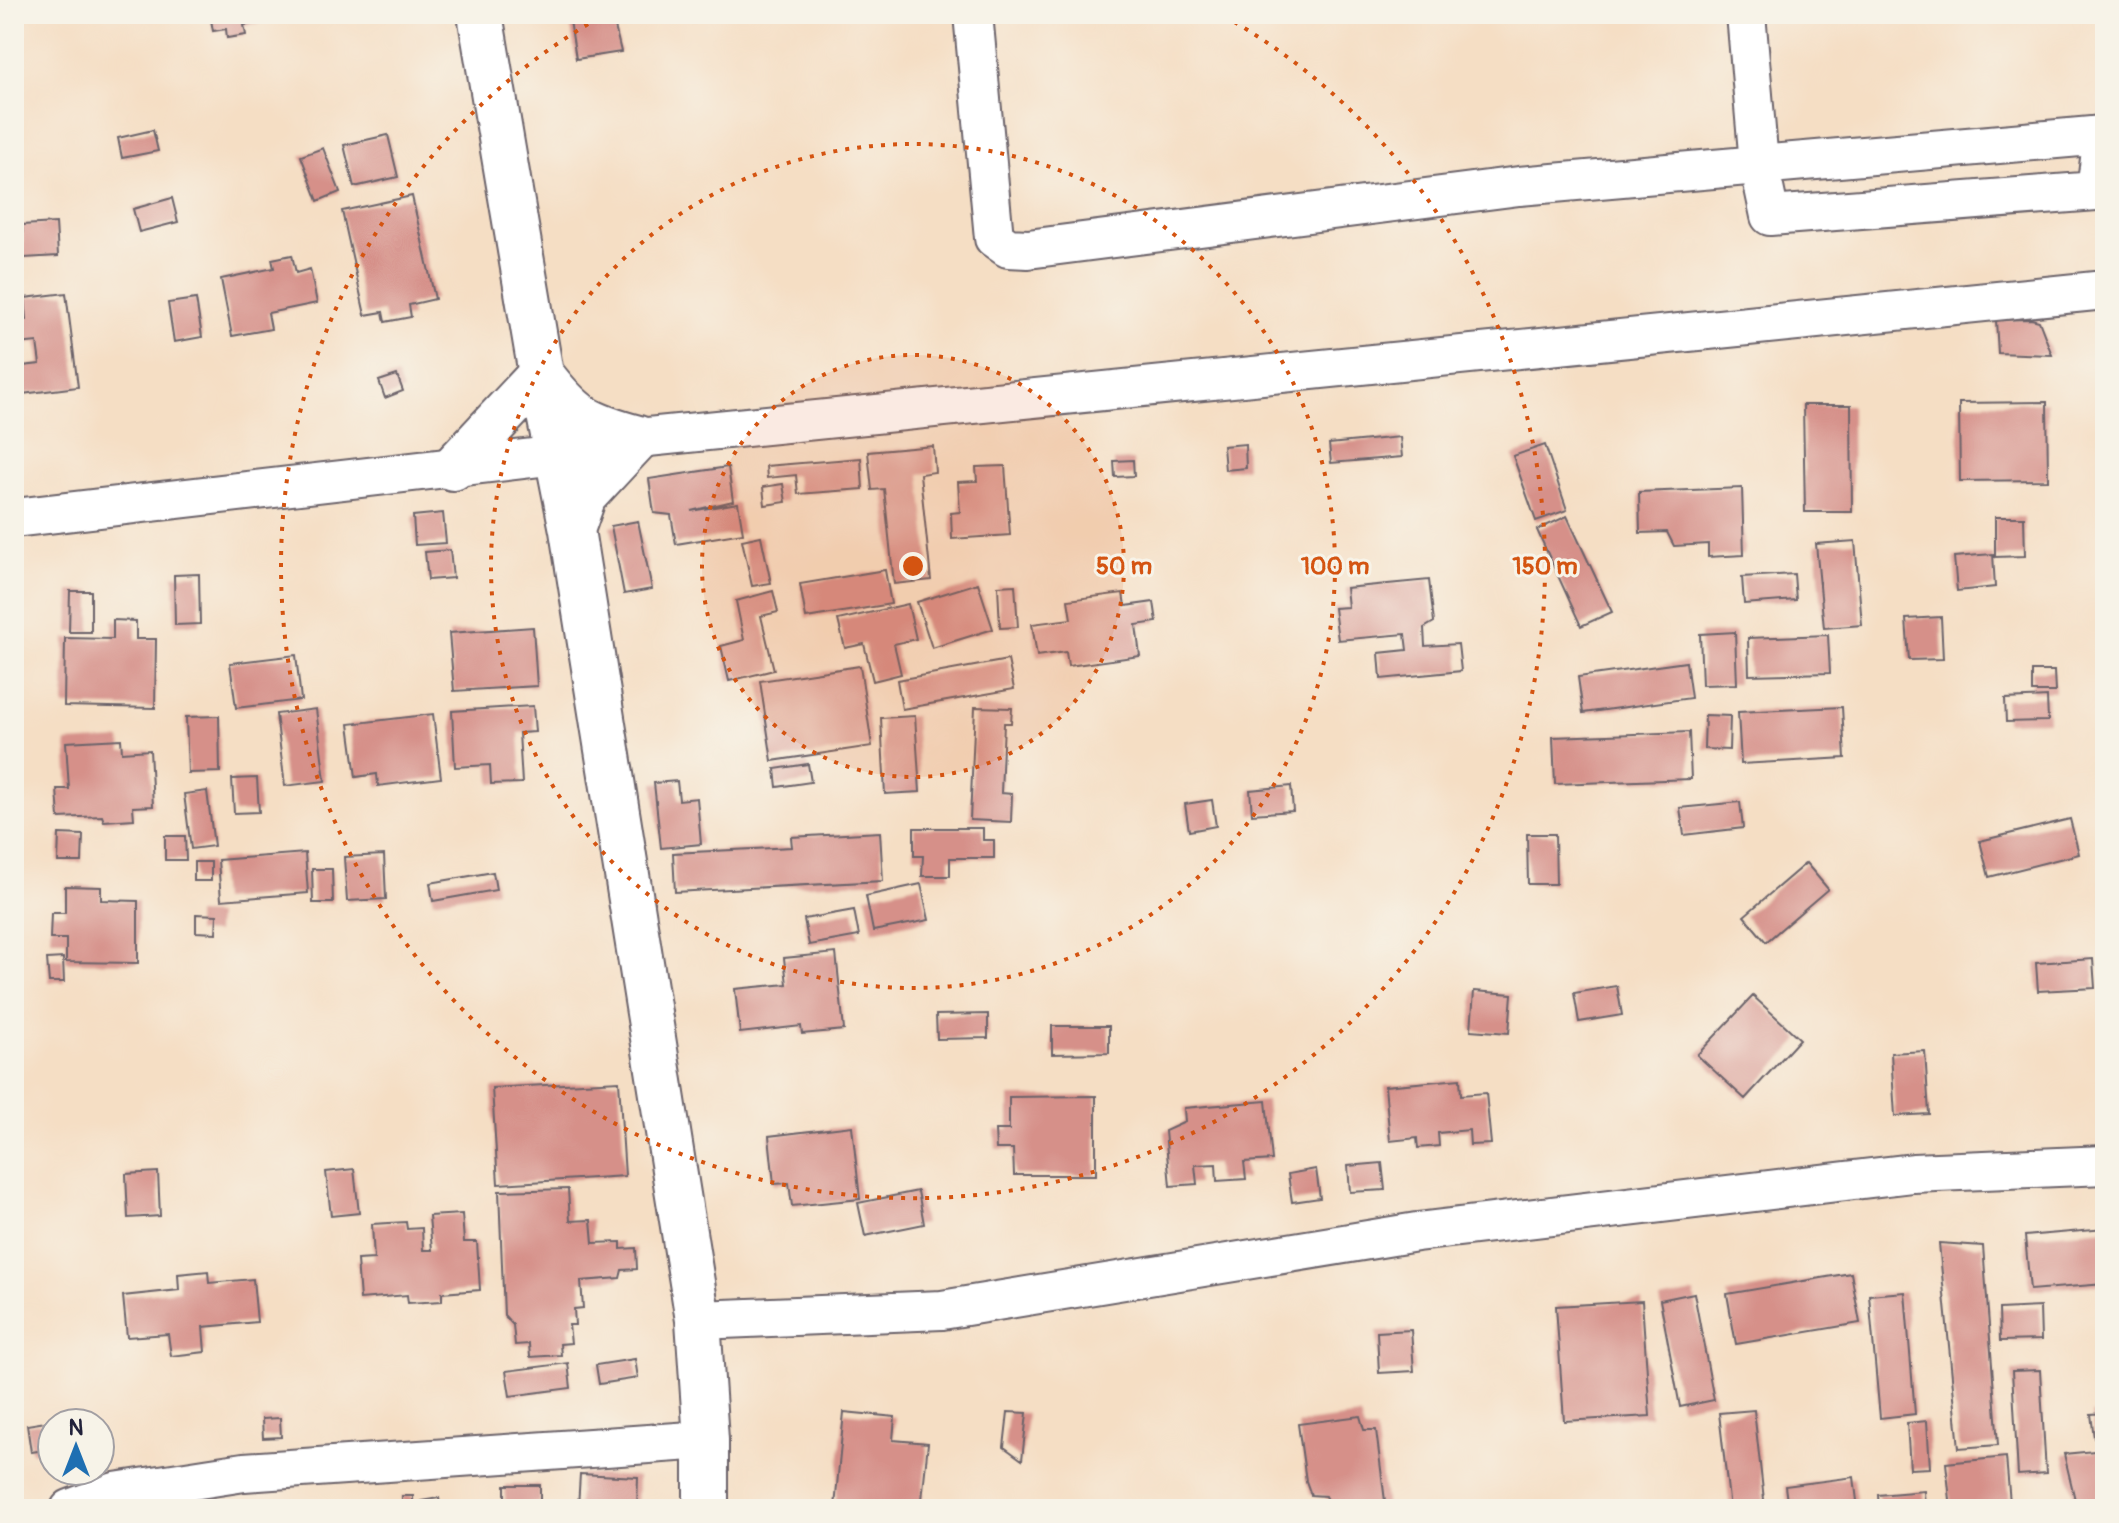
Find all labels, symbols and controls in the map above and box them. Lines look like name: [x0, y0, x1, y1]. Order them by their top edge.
centre of rings: [899, 552, 927, 580]
text: 50 m: [1096, 552, 1152, 581]
text: 100 m: [1301, 552, 1369, 581]
text: 150 m: [1512, 552, 1578, 581]
north arrow: [36, 1407, 116, 1487]
text: N: [69, 1414, 84, 1442]

